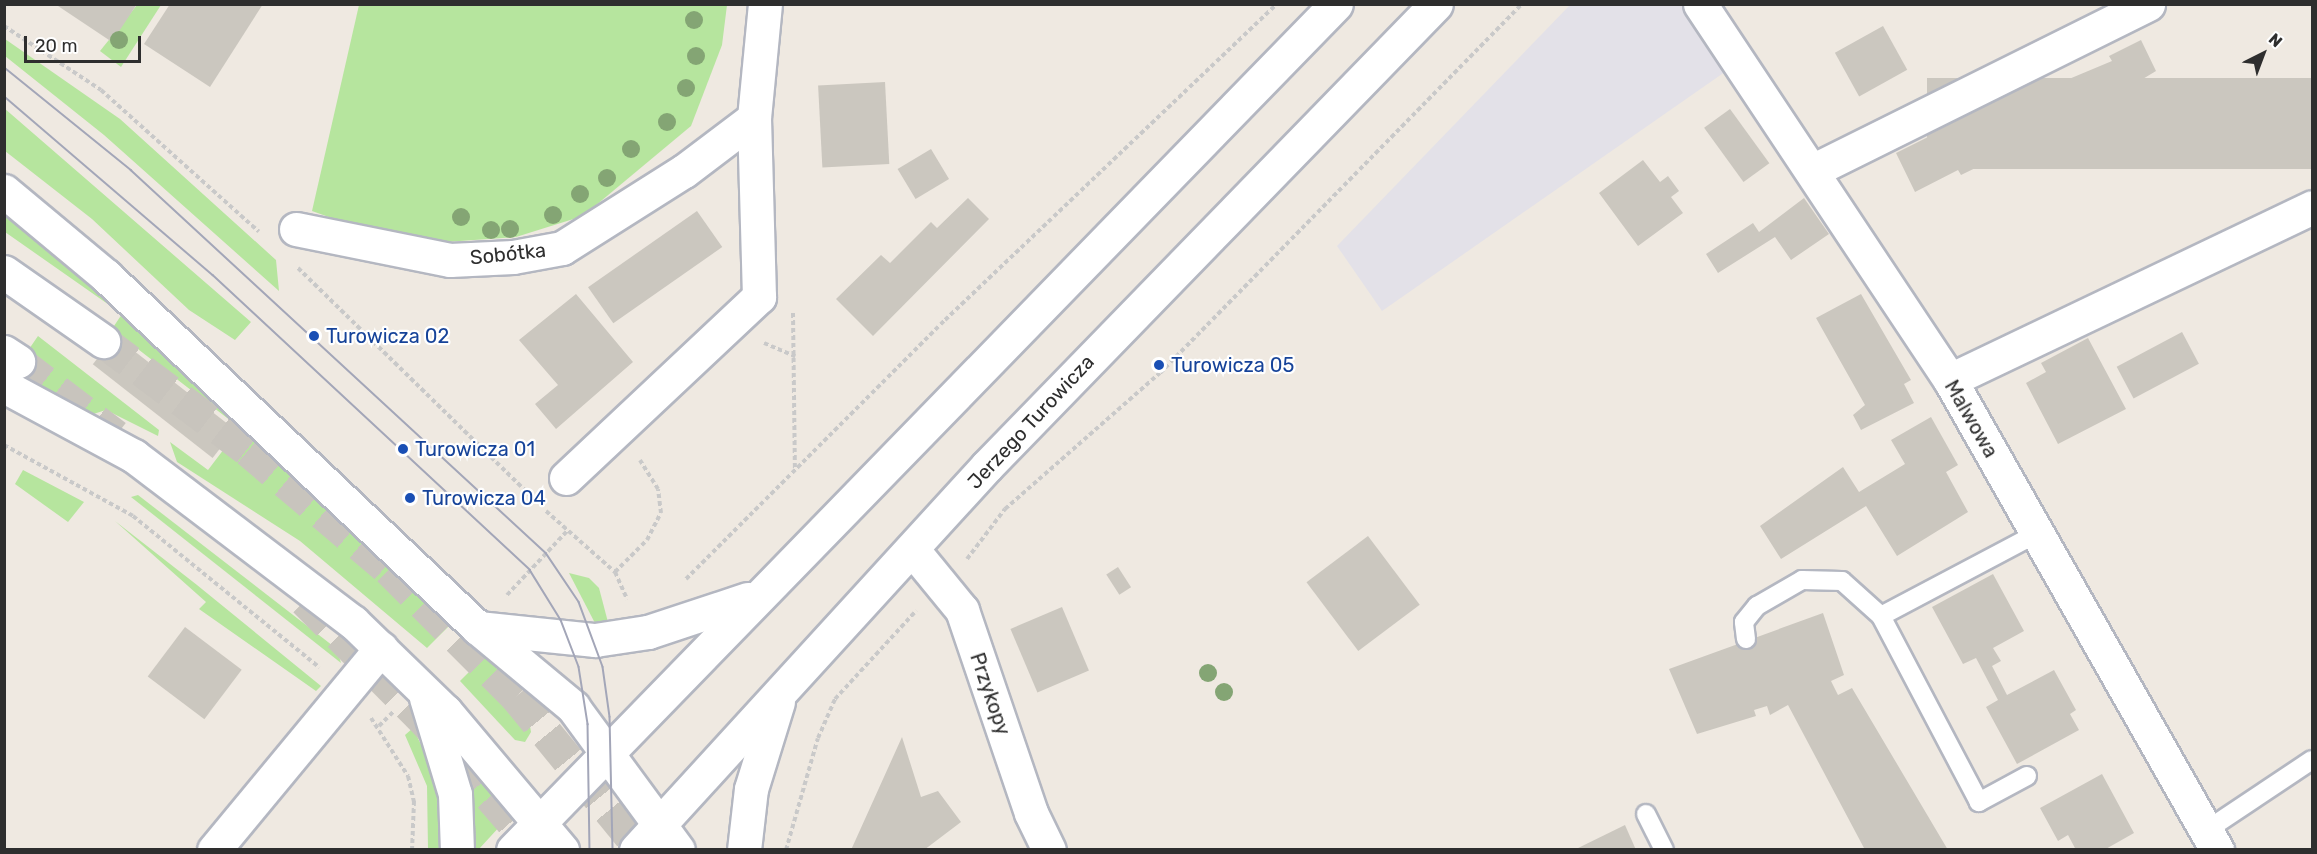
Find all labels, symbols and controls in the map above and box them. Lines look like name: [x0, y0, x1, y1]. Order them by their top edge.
scale bar: [27, 24, 144, 62]
north arrow: [2233, 24, 2293, 84]
text: N: [2265, 29, 2286, 51]
text: 20 m: [35, 35, 77, 57]
street label: Sobótka: [469, 238, 547, 270]
place label: Turowicza 02: [326, 324, 449, 348]
marker: Turowicza 02: [307, 329, 321, 343]
street label: Jerzego Turowicza: [963, 350, 1099, 494]
place label: Turowicza 05: [1171, 353, 1294, 377]
marker: Turowicza 05: [1152, 358, 1166, 372]
street label: Malwowa: [1939, 376, 2003, 462]
place label: Turowicza 01: [415, 437, 535, 461]
marker: Turowicza 01: [396, 442, 410, 456]
place label: Turowicza 04: [422, 486, 546, 510]
marker: Turowicza 04: [403, 491, 417, 505]
street label: Przykopy: [965, 650, 1015, 738]

